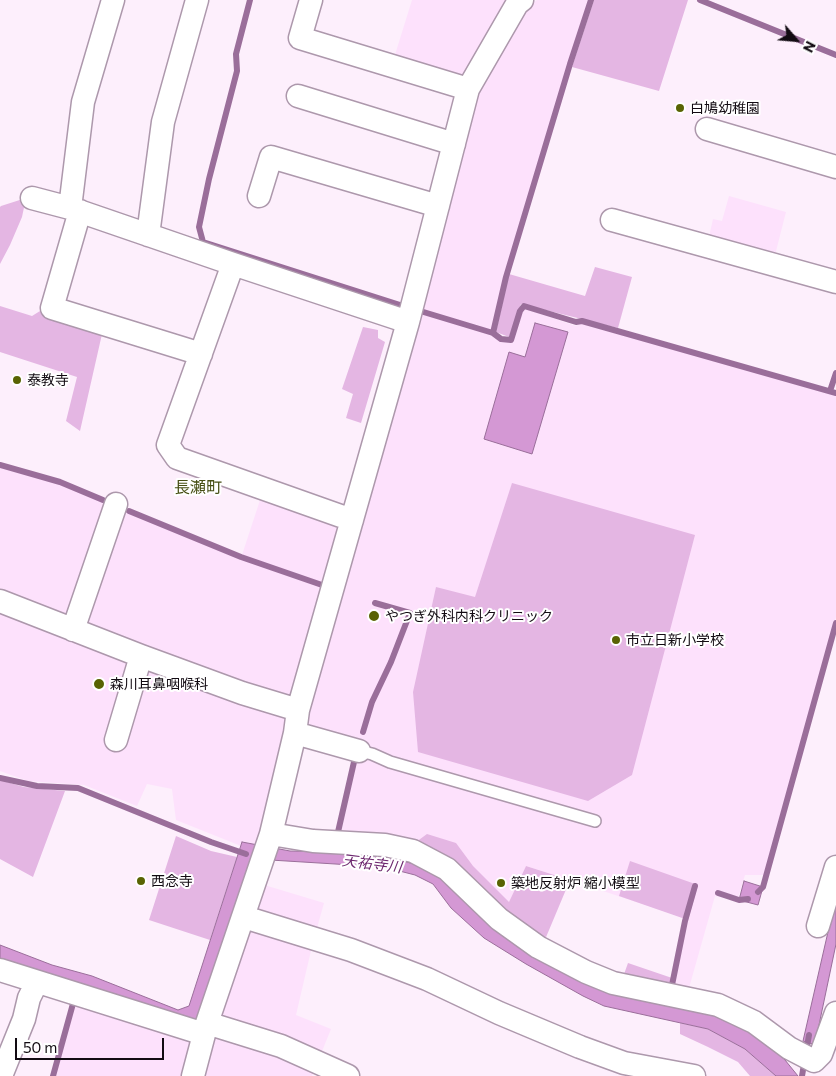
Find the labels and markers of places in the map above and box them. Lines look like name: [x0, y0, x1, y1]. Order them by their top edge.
place label: 白鳩幼稚園: [690, 100, 760, 116]
marker: 白鳩幼稚園: [674, 102, 686, 114]
place label: 泰教寺: [27, 372, 69, 388]
marker: 泰教寺: [11, 374, 23, 386]
place label: やつぎ外科内科クリニック: [385, 608, 553, 624]
marker: やつぎ外科内科クリニック: [367, 609, 381, 623]
place label: 市立日新小学校: [626, 632, 724, 648]
marker: 市立日新小学校: [610, 634, 622, 646]
place label: 森川耳鼻咽喉科: [110, 676, 208, 692]
marker: 森川耳鼻咽喉科: [92, 677, 106, 691]
place label: 西念寺: [151, 873, 193, 889]
marker: 西念寺: [135, 875, 147, 887]
place label: 築地反射炉 縮小模型: [511, 875, 640, 891]
marker: 築地反射炉 縮小模型: [495, 877, 507, 889]

